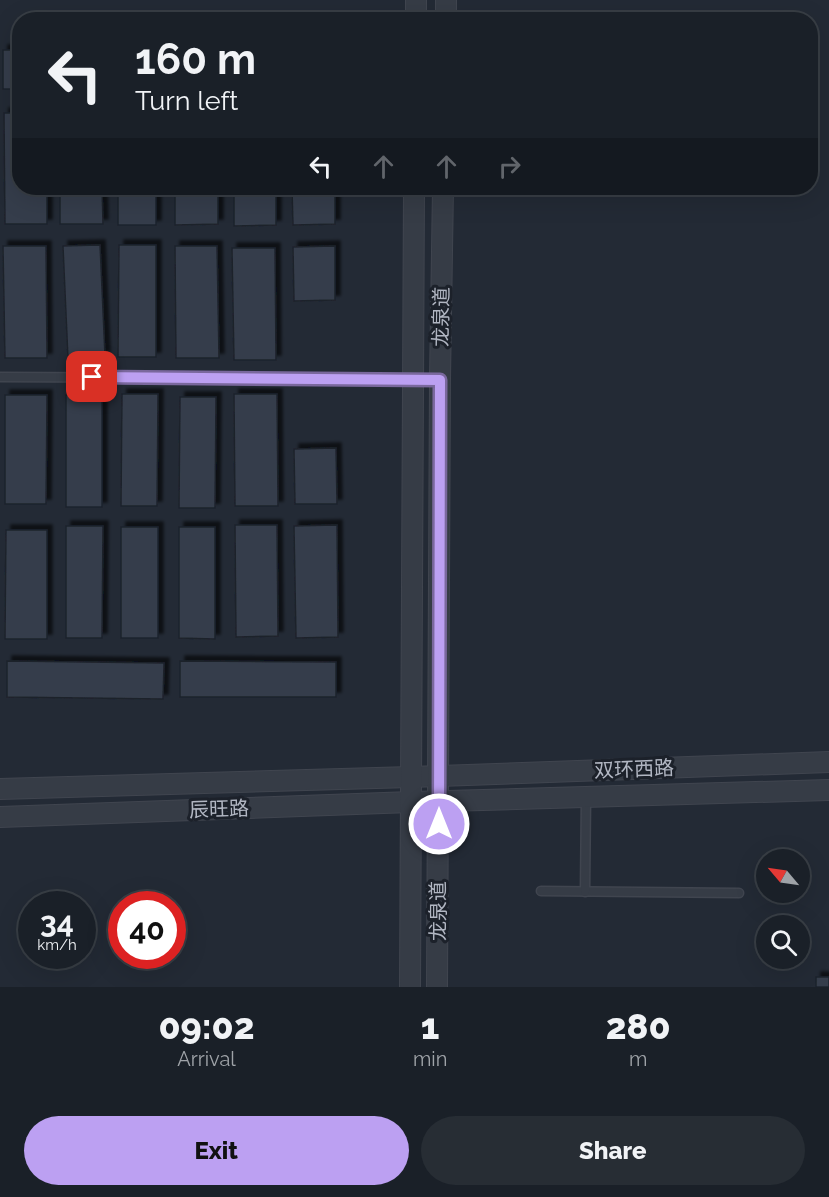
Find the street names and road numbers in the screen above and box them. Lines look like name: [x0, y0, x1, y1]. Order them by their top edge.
street label: 龙泉道: [428, 287, 454, 347]
street label: 双环西路: [594, 756, 674, 782]
street label: 辰旺路: [189, 796, 249, 822]
street label: 龙泉道: [426, 881, 450, 941]

